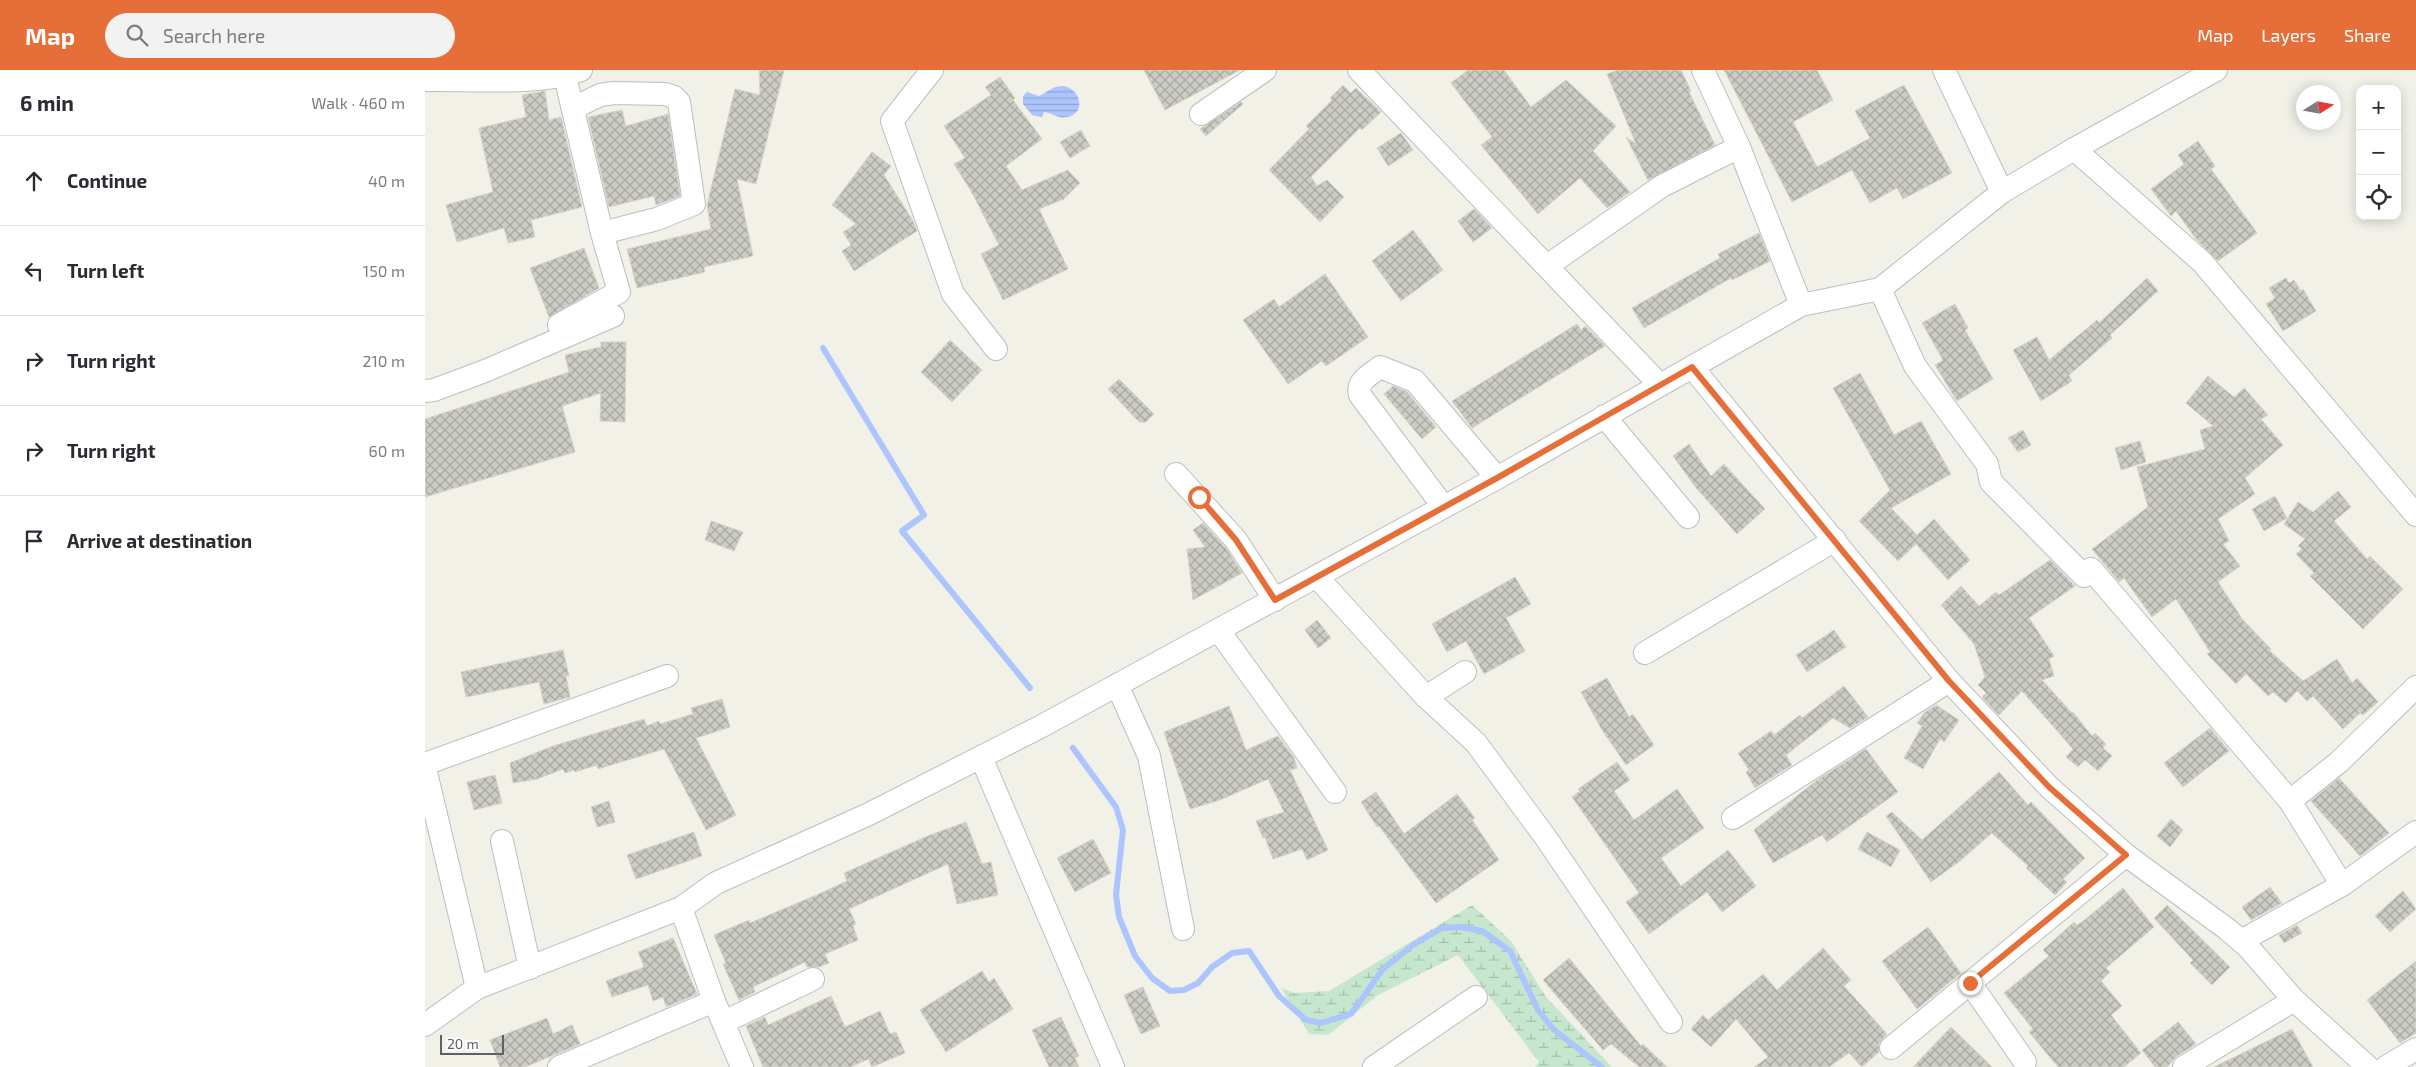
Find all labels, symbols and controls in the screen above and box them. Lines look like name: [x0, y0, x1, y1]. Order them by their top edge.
search box: [105, 13, 455, 58]
text: Map: [25, 21, 75, 50]
icon: search: [123, 21, 151, 49]
text: Search here: [163, 24, 265, 47]
text: Map: [2197, 24, 2233, 46]
text: Layers: [2261, 24, 2316, 46]
text: Share: [2344, 24, 2391, 46]
north arrow: [2296, 85, 2341, 130]
map controls: [2356, 85, 2401, 220]
button: +: [2356, 85, 2401, 130]
text: 6 min: [20, 90, 74, 115]
text: Walk · 460 m: [311, 93, 405, 112]
button: −: [2356, 130, 2401, 175]
icon: ahead: [20, 167, 48, 195]
text: Continue: [67, 169, 147, 192]
text: 40 m: [368, 171, 405, 190]
button: locate: [2356, 175, 2401, 220]
icon: left: [20, 257, 48, 285]
text: Turn left: [67, 259, 144, 282]
text: 150 m: [363, 261, 405, 280]
icon: right: [20, 347, 48, 375]
text: Turn right: [67, 349, 155, 372]
text: 210 m: [362, 351, 405, 370]
icon: right: [20, 437, 48, 465]
text: Turn right: [67, 439, 155, 462]
text: 60 m: [369, 441, 405, 460]
route start: [1188, 486, 1211, 509]
icon: arrive: [20, 527, 48, 555]
text: Arrive at destination: [67, 529, 252, 552]
route end: [1959, 972, 1982, 995]
scale bar: [440, 1032, 504, 1055]
text: 20 m: [447, 1035, 479, 1052]

